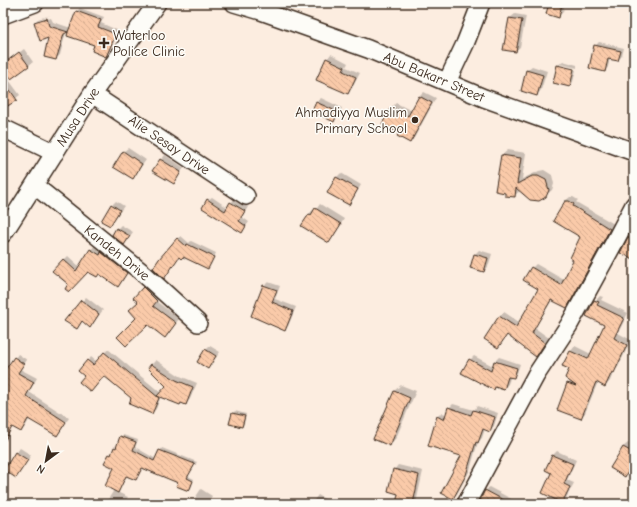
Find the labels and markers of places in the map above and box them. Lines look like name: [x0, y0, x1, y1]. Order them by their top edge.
place label: Waterloo Police Clinic: [113, 27, 185, 60]
marker: Waterloo Police Clinic: [98, 37, 110, 49]
place label: Ahmadiyya Muslim Primary School: [295, 104, 407, 137]
marker: Ahmadiyya Muslim Primary School: [410, 115, 420, 125]

